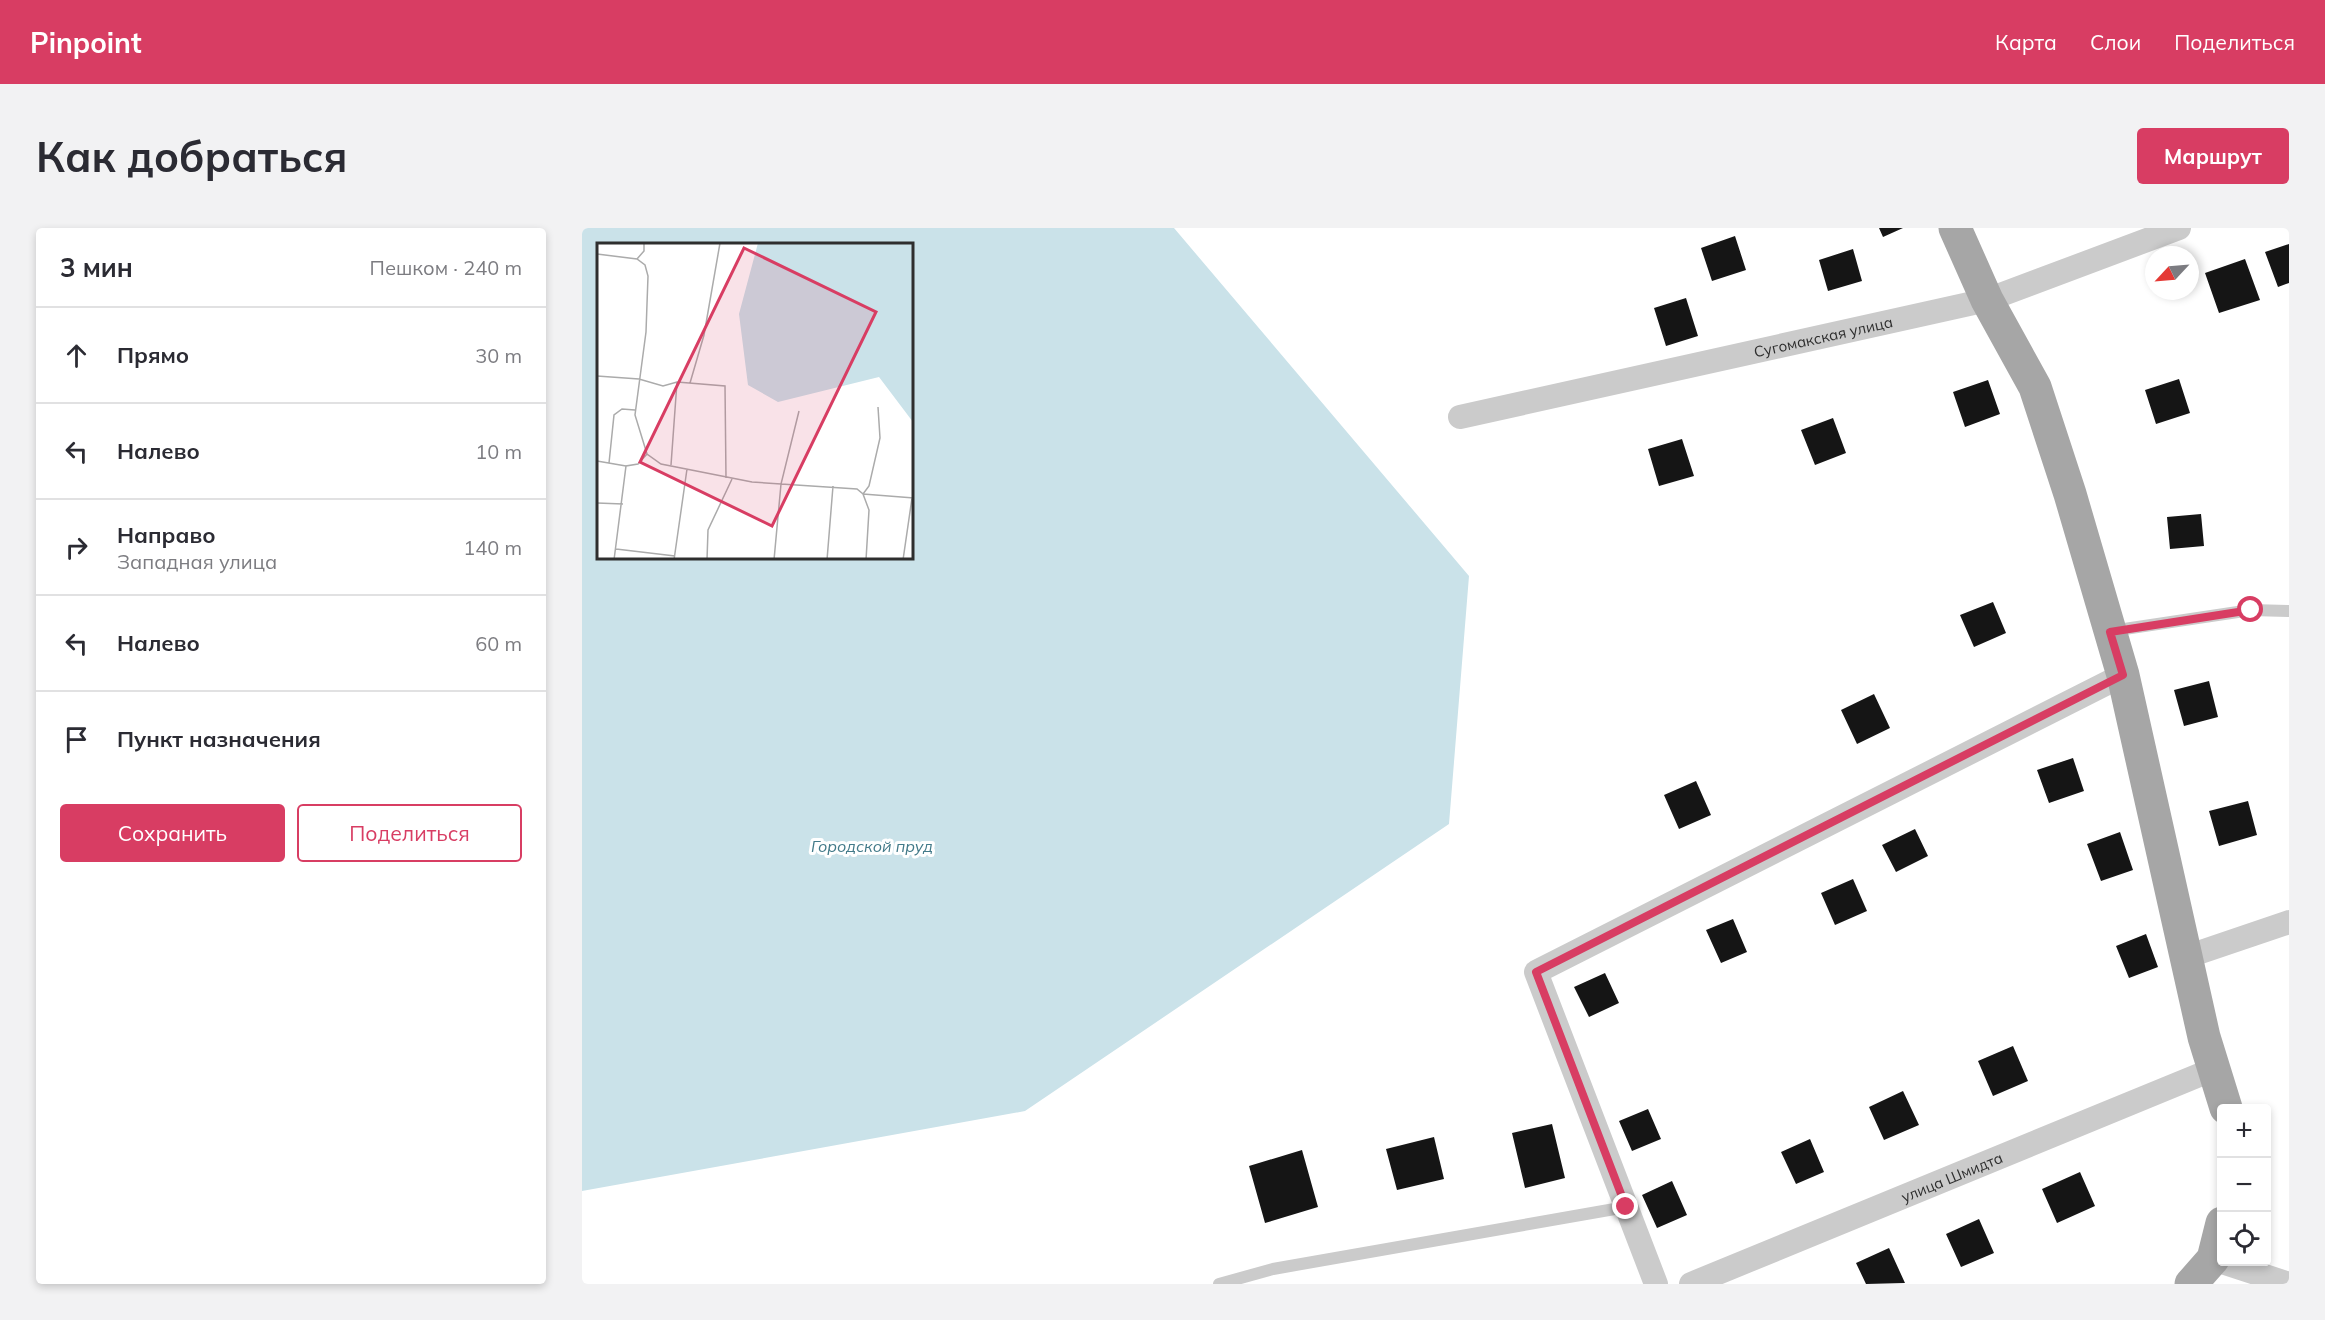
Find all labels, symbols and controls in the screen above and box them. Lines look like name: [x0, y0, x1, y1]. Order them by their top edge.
text: Pinpoint: [30, 25, 142, 60]
text: Карта: [1995, 29, 2057, 55]
text: Слои: [2090, 29, 2141, 55]
text: Поделиться: [2174, 29, 2295, 55]
button: Маршрут: [2137, 128, 2289, 184]
text: Как добраться: [36, 130, 348, 183]
inset map: [597, 243, 914, 560]
north arrow: [2145, 246, 2199, 300]
text: 3 мин: [60, 251, 133, 284]
text: Пешком · 240 m: [370, 255, 522, 280]
street label: Сугомакская улица: [1752, 312, 1894, 361]
icon: ahead: [60, 339, 93, 372]
text: Прямо: [117, 341, 189, 369]
text: 30 m: [475, 343, 522, 368]
icon: left: [60, 435, 93, 468]
text: Налево: [117, 437, 200, 465]
text: 10 m: [475, 439, 522, 464]
text: Направо: [117, 521, 215, 549]
icon: right: [60, 531, 93, 564]
text: 140 m: [463, 535, 522, 560]
text: Западная улица: [117, 549, 277, 574]
route start: [2237, 596, 2263, 622]
icon: left: [60, 627, 93, 660]
text: Налево: [117, 629, 200, 657]
text: 60 m: [475, 631, 522, 656]
icon: arrive: [60, 723, 93, 756]
text: Пункт назначения: [117, 725, 321, 753]
button: Сохранить: [60, 804, 285, 862]
button: Поделиться: [297, 804, 522, 862]
water label: Городской пруд: [811, 836, 933, 856]
map controls: [2217, 1104, 2271, 1266]
button: +: [2217, 1104, 2271, 1158]
street label: улица Шмидта: [1898, 1147, 2005, 1206]
button: −: [2217, 1158, 2271, 1212]
route end: [1612, 1193, 1638, 1219]
button: locate: [2217, 1212, 2271, 1266]

